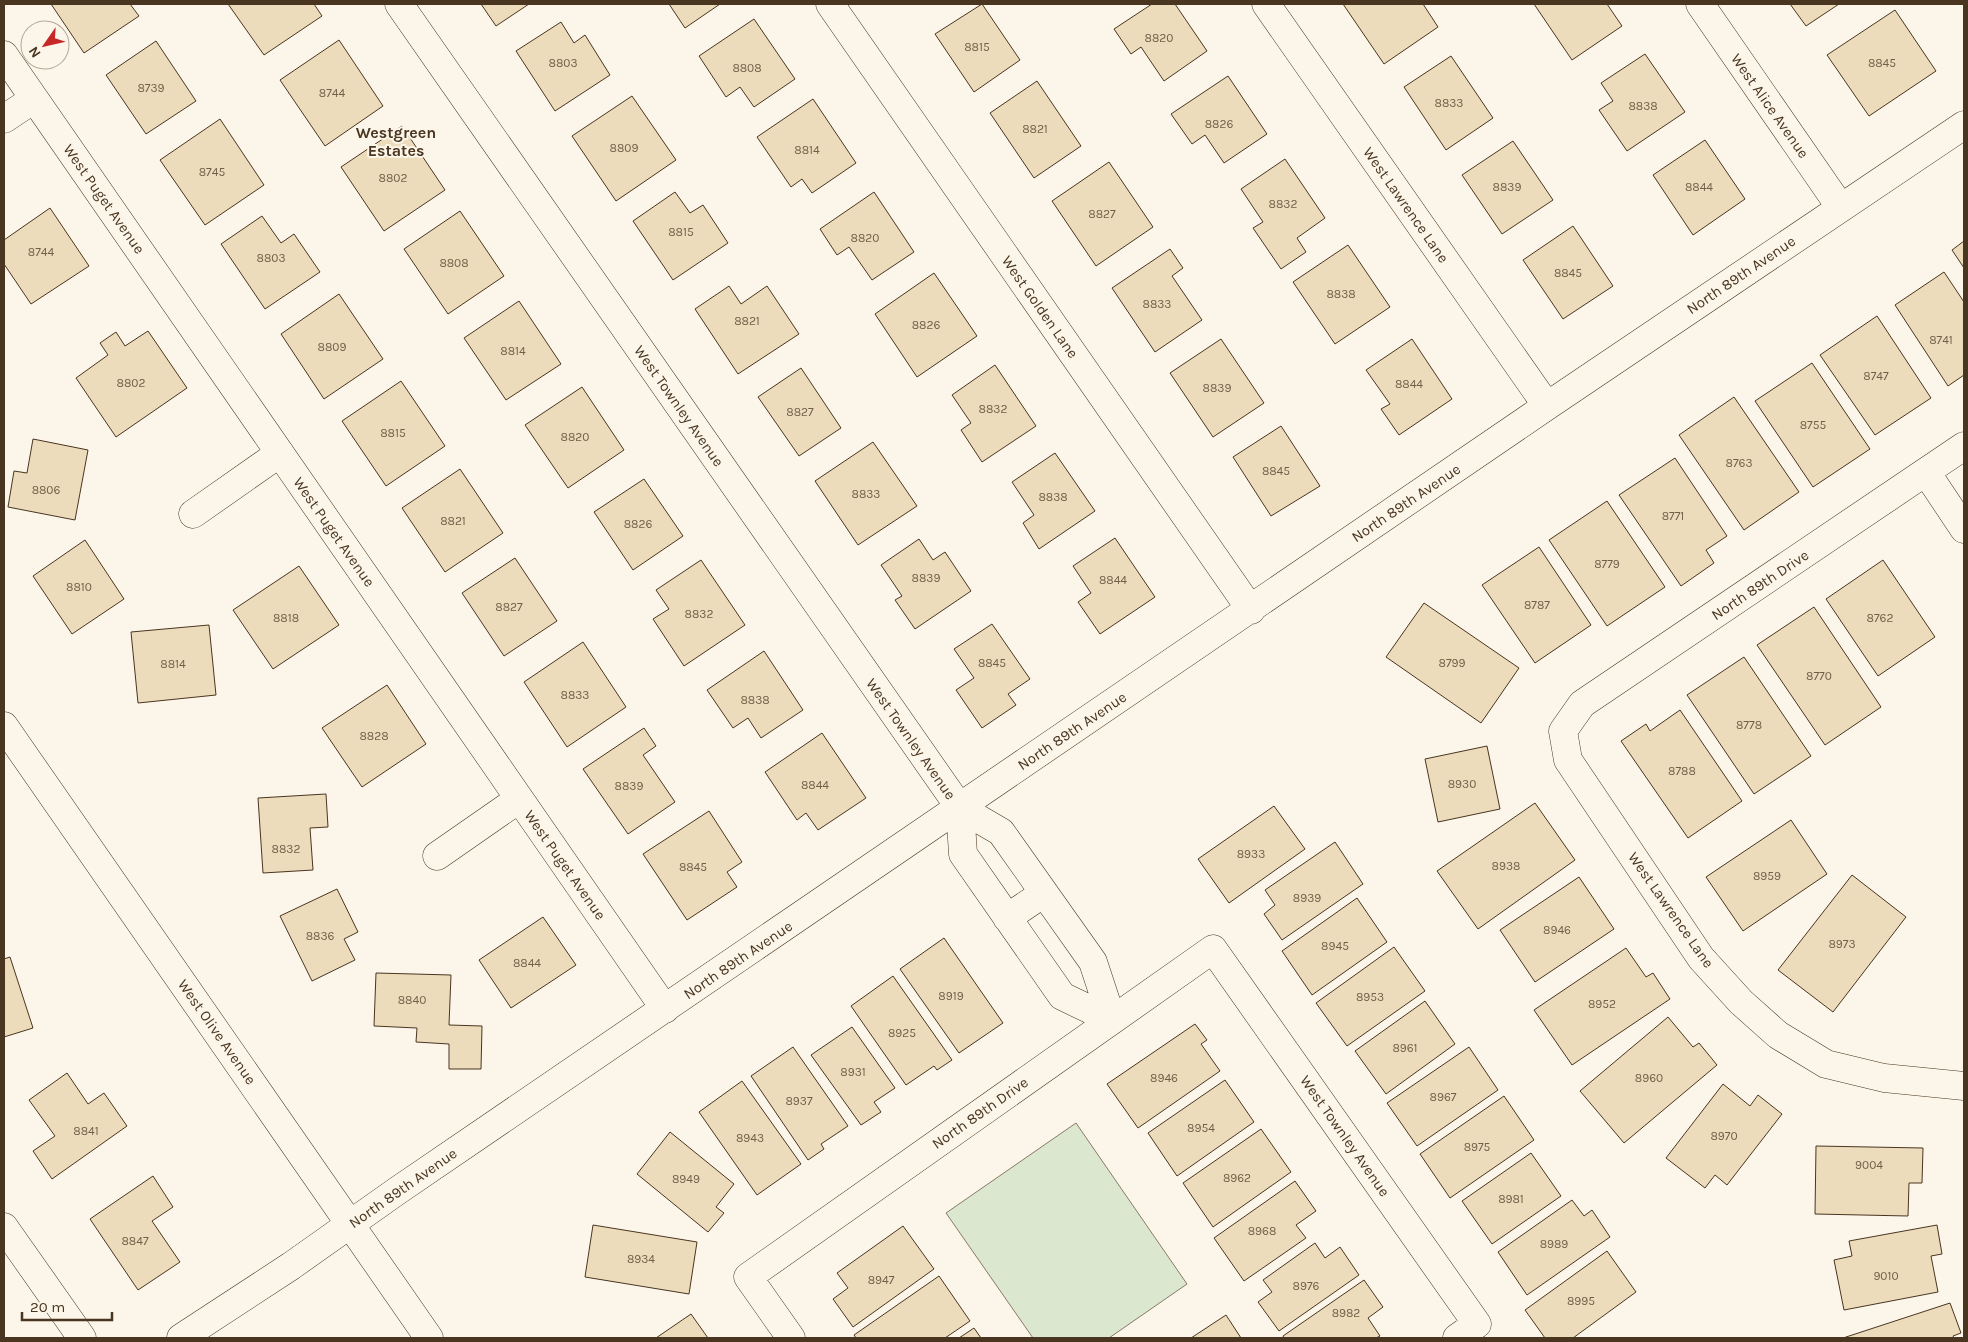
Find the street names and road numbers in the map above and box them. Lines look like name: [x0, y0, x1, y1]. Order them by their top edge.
street label: West Alice Avenue: [1727, 50, 1813, 162]
street label: West Puget Avenue: [59, 141, 149, 257]
street label: West Lawrence Lane: [1359, 144, 1453, 266]
street label: North 89th Avenue: [1683, 232, 1799, 318]
street label: West Golden Lane: [998, 252, 1082, 362]
street label: West Townley Avenue: [630, 342, 728, 470]
street label: North 89th Avenue: [1348, 460, 1464, 546]
street label: West Puget Avenue: [289, 474, 379, 590]
street label: North 89th Drive: [1708, 546, 1812, 624]
street label: West Townley Avenue: [862, 675, 960, 803]
street label: North 89th Avenue: [1014, 688, 1130, 774]
street label: West Puget Avenue: [520, 807, 610, 923]
street label: West Lawrence Lane: [1624, 849, 1718, 971]
street label: North 89th Avenue: [680, 917, 796, 1003]
street label: West Olive Avenue: [174, 976, 260, 1088]
street label: West Townley Avenue: [1296, 1072, 1394, 1200]
street label: North 89th Drive: [928, 1073, 1032, 1153]
street label: North 89th Avenue: [346, 1144, 460, 1232]

